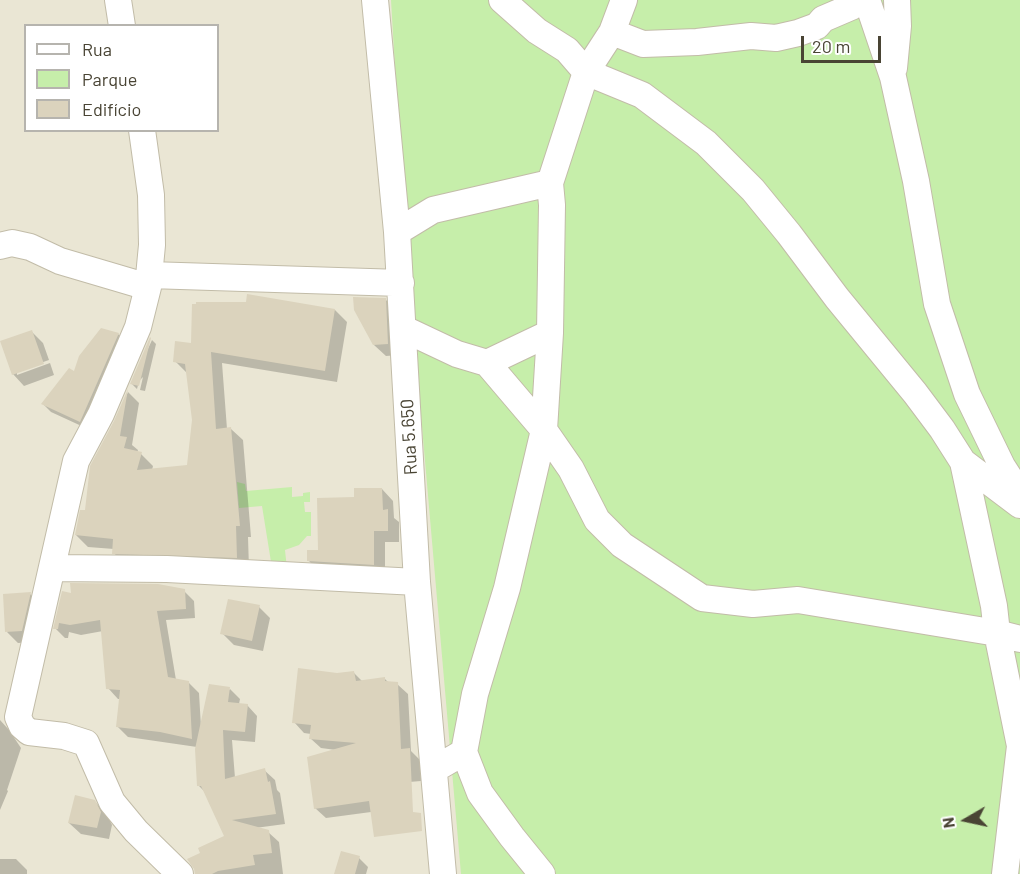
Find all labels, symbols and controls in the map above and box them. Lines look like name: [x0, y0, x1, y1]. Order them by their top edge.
legend: [24, 24, 219, 132]
scale bar: [804, 24, 884, 62]
text: 20 m: [812, 35, 850, 57]
text: Rua: [82, 38, 112, 60]
text: Parque: [82, 68, 137, 90]
text: Edifício: [82, 98, 141, 120]
street label: Rua 5.650: [396, 398, 422, 476]
north arrow: [936, 790, 996, 850]
text: N: [938, 816, 958, 830]

